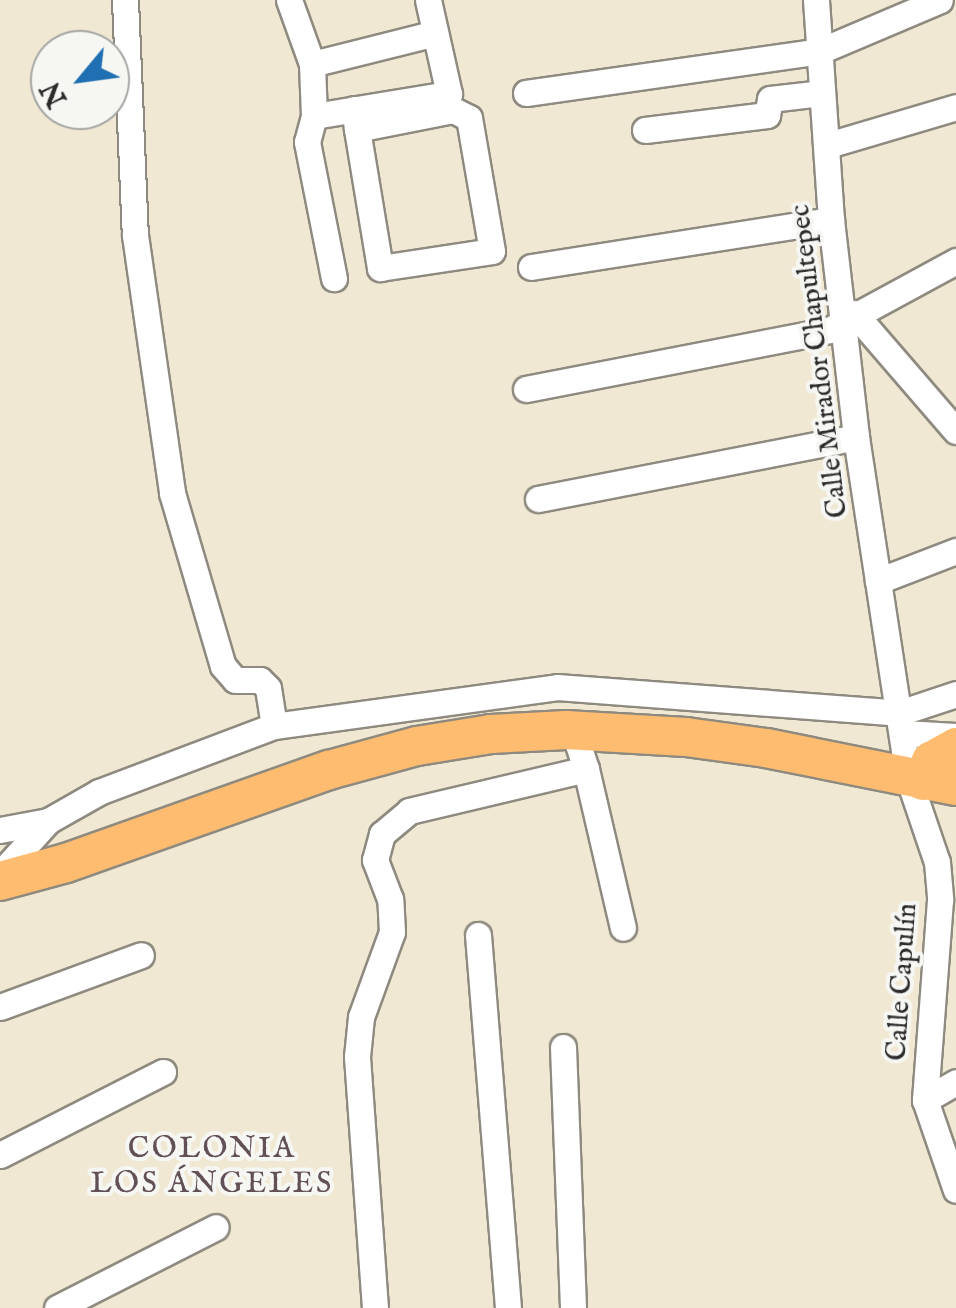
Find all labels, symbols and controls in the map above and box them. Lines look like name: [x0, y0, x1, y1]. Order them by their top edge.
north arrow: [30, 30, 130, 130]
text: N: [34, 75, 76, 113]
street label: Calle Mirador Chapultepec: [784, 202, 856, 520]
street label: Calle Capulín: [881, 902, 925, 1062]
district label: COLONIA LOS ÁNGELES: [90, 1131, 334, 1202]

